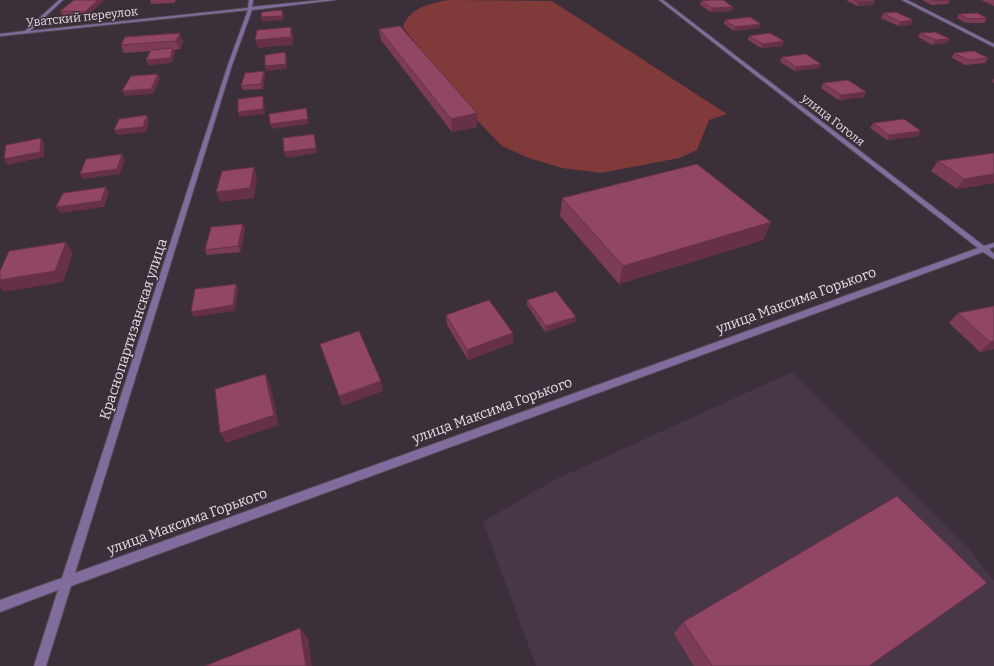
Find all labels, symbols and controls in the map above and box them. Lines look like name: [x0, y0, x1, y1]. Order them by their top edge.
street label: Уватский переулок: [25, 4, 139, 30]
street label: улица Гоголя: [798, 90, 868, 149]
street label: Краснопартизанская улица: [96, 236, 171, 422]
street label: улица Максима Горького: [713, 264, 879, 338]
street label: улица Максима Горького: [409, 374, 575, 448]
street label: улица Максима Горького: [104, 485, 270, 559]

